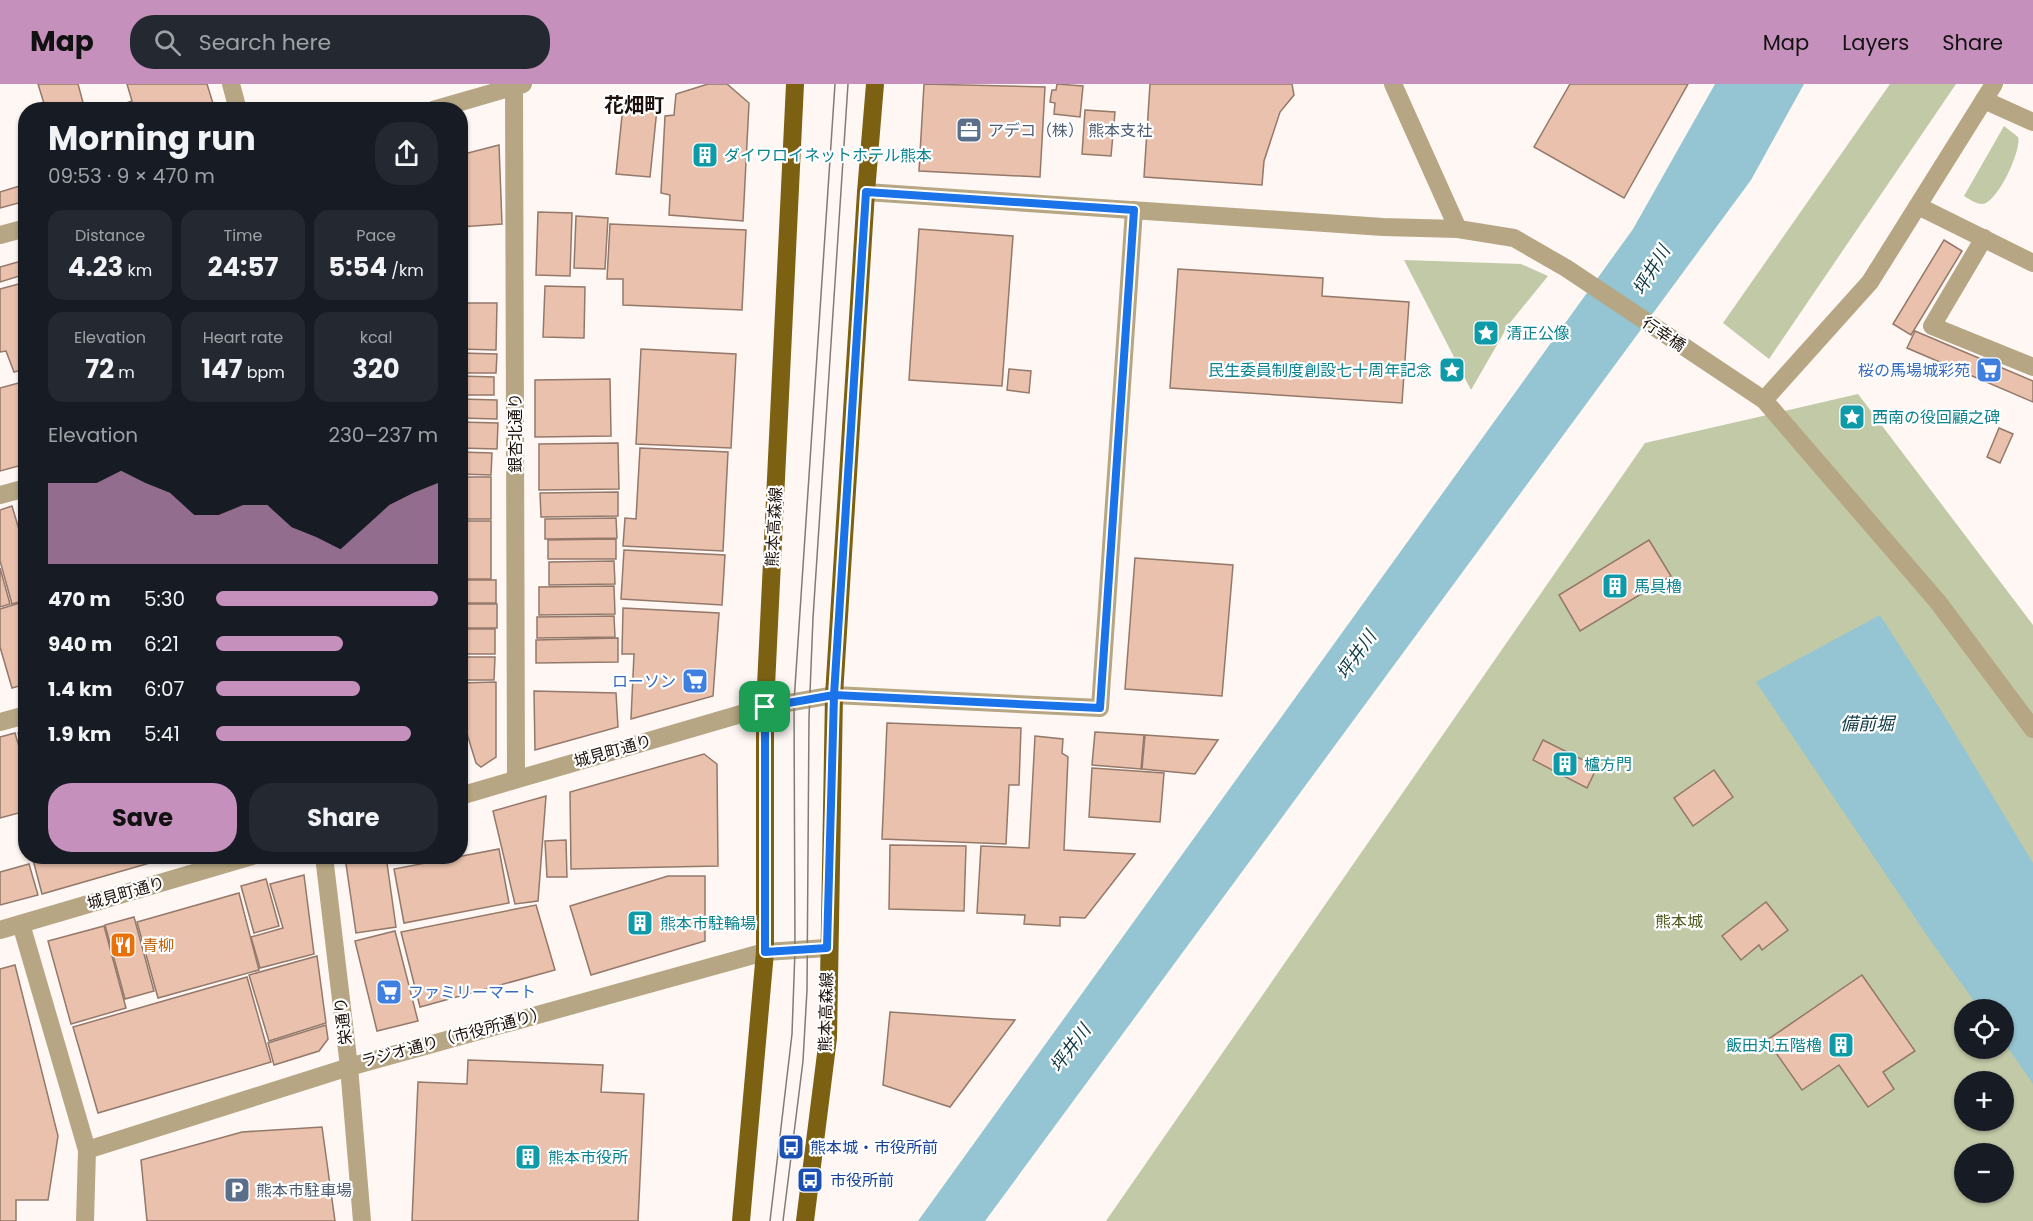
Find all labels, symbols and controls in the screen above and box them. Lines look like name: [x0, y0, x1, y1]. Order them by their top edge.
search box: [130, 15, 550, 69]
text: Map: [30, 22, 94, 61]
icon: search: [151, 26, 184, 59]
text: Search here: [199, 27, 331, 58]
text: Map: [1763, 28, 1809, 57]
text: Layers: [1842, 28, 1909, 57]
text: Share: [1942, 28, 2003, 57]
district label: 花畑町: [604, 91, 664, 119]
text: Morning run: [48, 115, 256, 162]
office icon: アデコ（株） 熊本支社: [954, 115, 984, 145]
place label: アデコ（株） 熊本支社: [988, 119, 1152, 142]
button: share: [375, 122, 438, 185]
building icon: ダイワロイネットホテル熊本: [690, 140, 720, 170]
place label: ダイワロイネットホテル熊本: [724, 144, 932, 167]
text: 09:53 · 9 × 470 m: [48, 162, 215, 190]
text: Distance: [75, 224, 145, 247]
text: Time: [224, 224, 263, 247]
text: Pace: [356, 224, 396, 247]
water label: 坪井川: [1626, 239, 1677, 300]
text: 4.23: [68, 249, 123, 285]
text: 24:57: [208, 249, 278, 285]
text: 5:54: [328, 249, 387, 285]
text: km: [123, 259, 152, 282]
text: /km: [387, 259, 424, 282]
street label: 行幸橋: [1638, 311, 1690, 357]
place icon: 清正公像: [1471, 318, 1501, 348]
place label: 清正公像: [1506, 322, 1570, 345]
text: Elevation: [74, 326, 146, 349]
text: Heart rate: [203, 326, 283, 349]
text: kcal: [360, 326, 392, 349]
text: 72: [85, 351, 114, 387]
text: 147: [201, 351, 242, 387]
text: 320: [352, 351, 400, 387]
place icon: 民生委員制度創設七十周年記念: [1437, 355, 1467, 385]
supermarket icon: 桜の馬場城彩苑: [1974, 355, 2004, 385]
place label: 民生委員制度創設七十周年記念: [1208, 359, 1432, 382]
place label: 桜の馬場城彩苑: [1858, 359, 1970, 382]
text: m: [114, 361, 135, 384]
text: bpm: [242, 361, 285, 384]
street label: 銀杏北通り: [504, 393, 527, 473]
place icon: 西南の役回顧之碑: [1837, 402, 1867, 432]
place label: 西南の役回顧之碑: [1872, 406, 2000, 429]
text: Elevation: [48, 421, 138, 449]
text: 230–237 m: [328, 421, 438, 449]
street label: 熊本高森線: [760, 486, 788, 568]
building icon: 馬具櫓: [1600, 571, 1630, 601]
place label: 馬具櫓: [1634, 575, 1682, 598]
text: 470 m: [48, 585, 111, 613]
text: 5:30: [144, 585, 185, 613]
water label: 坪井川: [1330, 624, 1383, 684]
text: 940 m: [48, 630, 112, 658]
text: 6:21: [144, 630, 179, 658]
supermarket icon: ローソン: [680, 666, 710, 696]
place label: ローソン: [612, 670, 676, 693]
text: 1.4 km: [48, 675, 112, 703]
text: 6:07: [144, 675, 184, 703]
pin: [739, 681, 790, 732]
icon: arrive: [748, 690, 781, 723]
water label: 備前堀: [1840, 711, 1897, 736]
text: 1.9 km: [48, 720, 111, 748]
text: 5:41: [144, 720, 180, 748]
street label: 城見町通り: [571, 729, 655, 773]
building icon: 櫨方門: [1550, 749, 1580, 779]
place label: 櫨方門: [1584, 753, 1632, 776]
button: Save: [48, 783, 237, 852]
button: Share: [249, 783, 438, 852]
street label: 城見町通り: [84, 871, 168, 915]
building icon: 熊本市駐輪場: [625, 908, 655, 938]
park label: 熊本城: [1655, 910, 1703, 933]
place label: 熊本市駐輪場: [660, 912, 756, 935]
restaurant icon: 青柳: [108, 930, 138, 960]
place label: 青柳: [142, 934, 174, 957]
street label: 熊本高森線: [814, 972, 838, 1052]
supermarket icon: ファミリーマート: [374, 977, 404, 1007]
place label: ファミリーマート: [408, 981, 536, 1004]
street label: 栄通り: [329, 996, 357, 1046]
map controls: [1954, 999, 2014, 1203]
button: locate: [1954, 999, 2014, 1059]
street label: ラジオ通り（市役所通り）: [358, 1001, 550, 1073]
water label: 坪井川: [1044, 1017, 1097, 1077]
building icon: 飯田丸五階櫓: [1826, 1030, 1856, 1060]
place label: 飯田丸五階櫓: [1726, 1034, 1822, 1057]
button: +: [1954, 1071, 2014, 1131]
bus stop icon: 熊本城・市役所前: [776, 1132, 806, 1162]
place label: 熊本城・市役所前: [810, 1136, 938, 1159]
building icon: 熊本市役所: [513, 1142, 543, 1172]
button: −: [1954, 1143, 2014, 1203]
place label: 熊本市役所: [548, 1146, 628, 1169]
bus stop icon: 市役所前: [795, 1165, 825, 1195]
place label: 市役所前: [830, 1169, 894, 1192]
parking icon: 熊本市駐車場: [222, 1175, 252, 1205]
place label: 熊本市駐車場: [256, 1179, 352, 1202]

